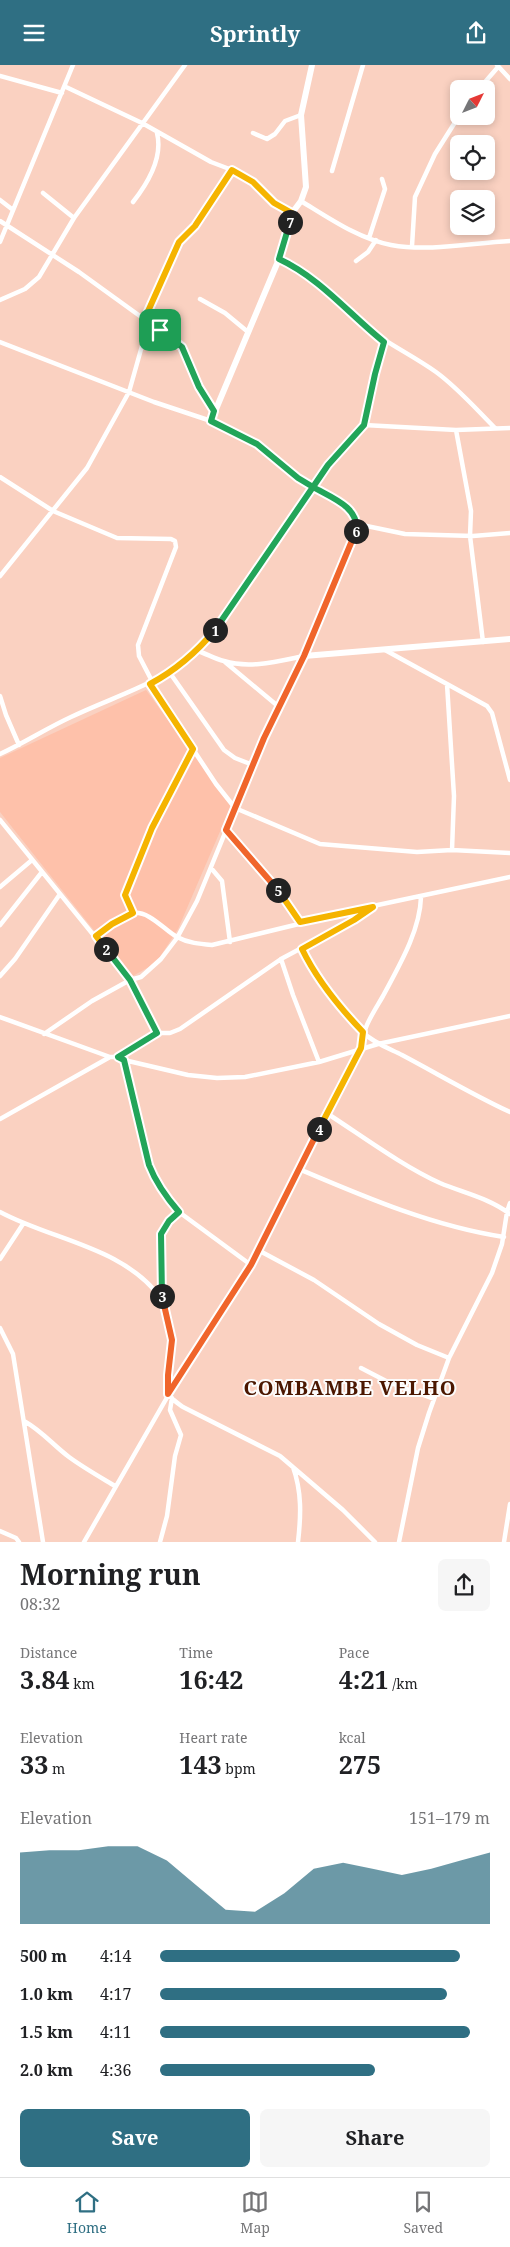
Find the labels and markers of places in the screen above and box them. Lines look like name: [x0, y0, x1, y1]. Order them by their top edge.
pin: 7: [278, 209, 302, 235]
pin: [139, 309, 181, 351]
pin: 6: [344, 519, 368, 543]
pin: 1: [202, 617, 228, 643]
pin: 5: [266, 877, 290, 903]
pin: 2: [94, 937, 118, 961]
pin: 4: [306, 1117, 332, 1141]
pin: 3: [150, 1283, 174, 1309]

